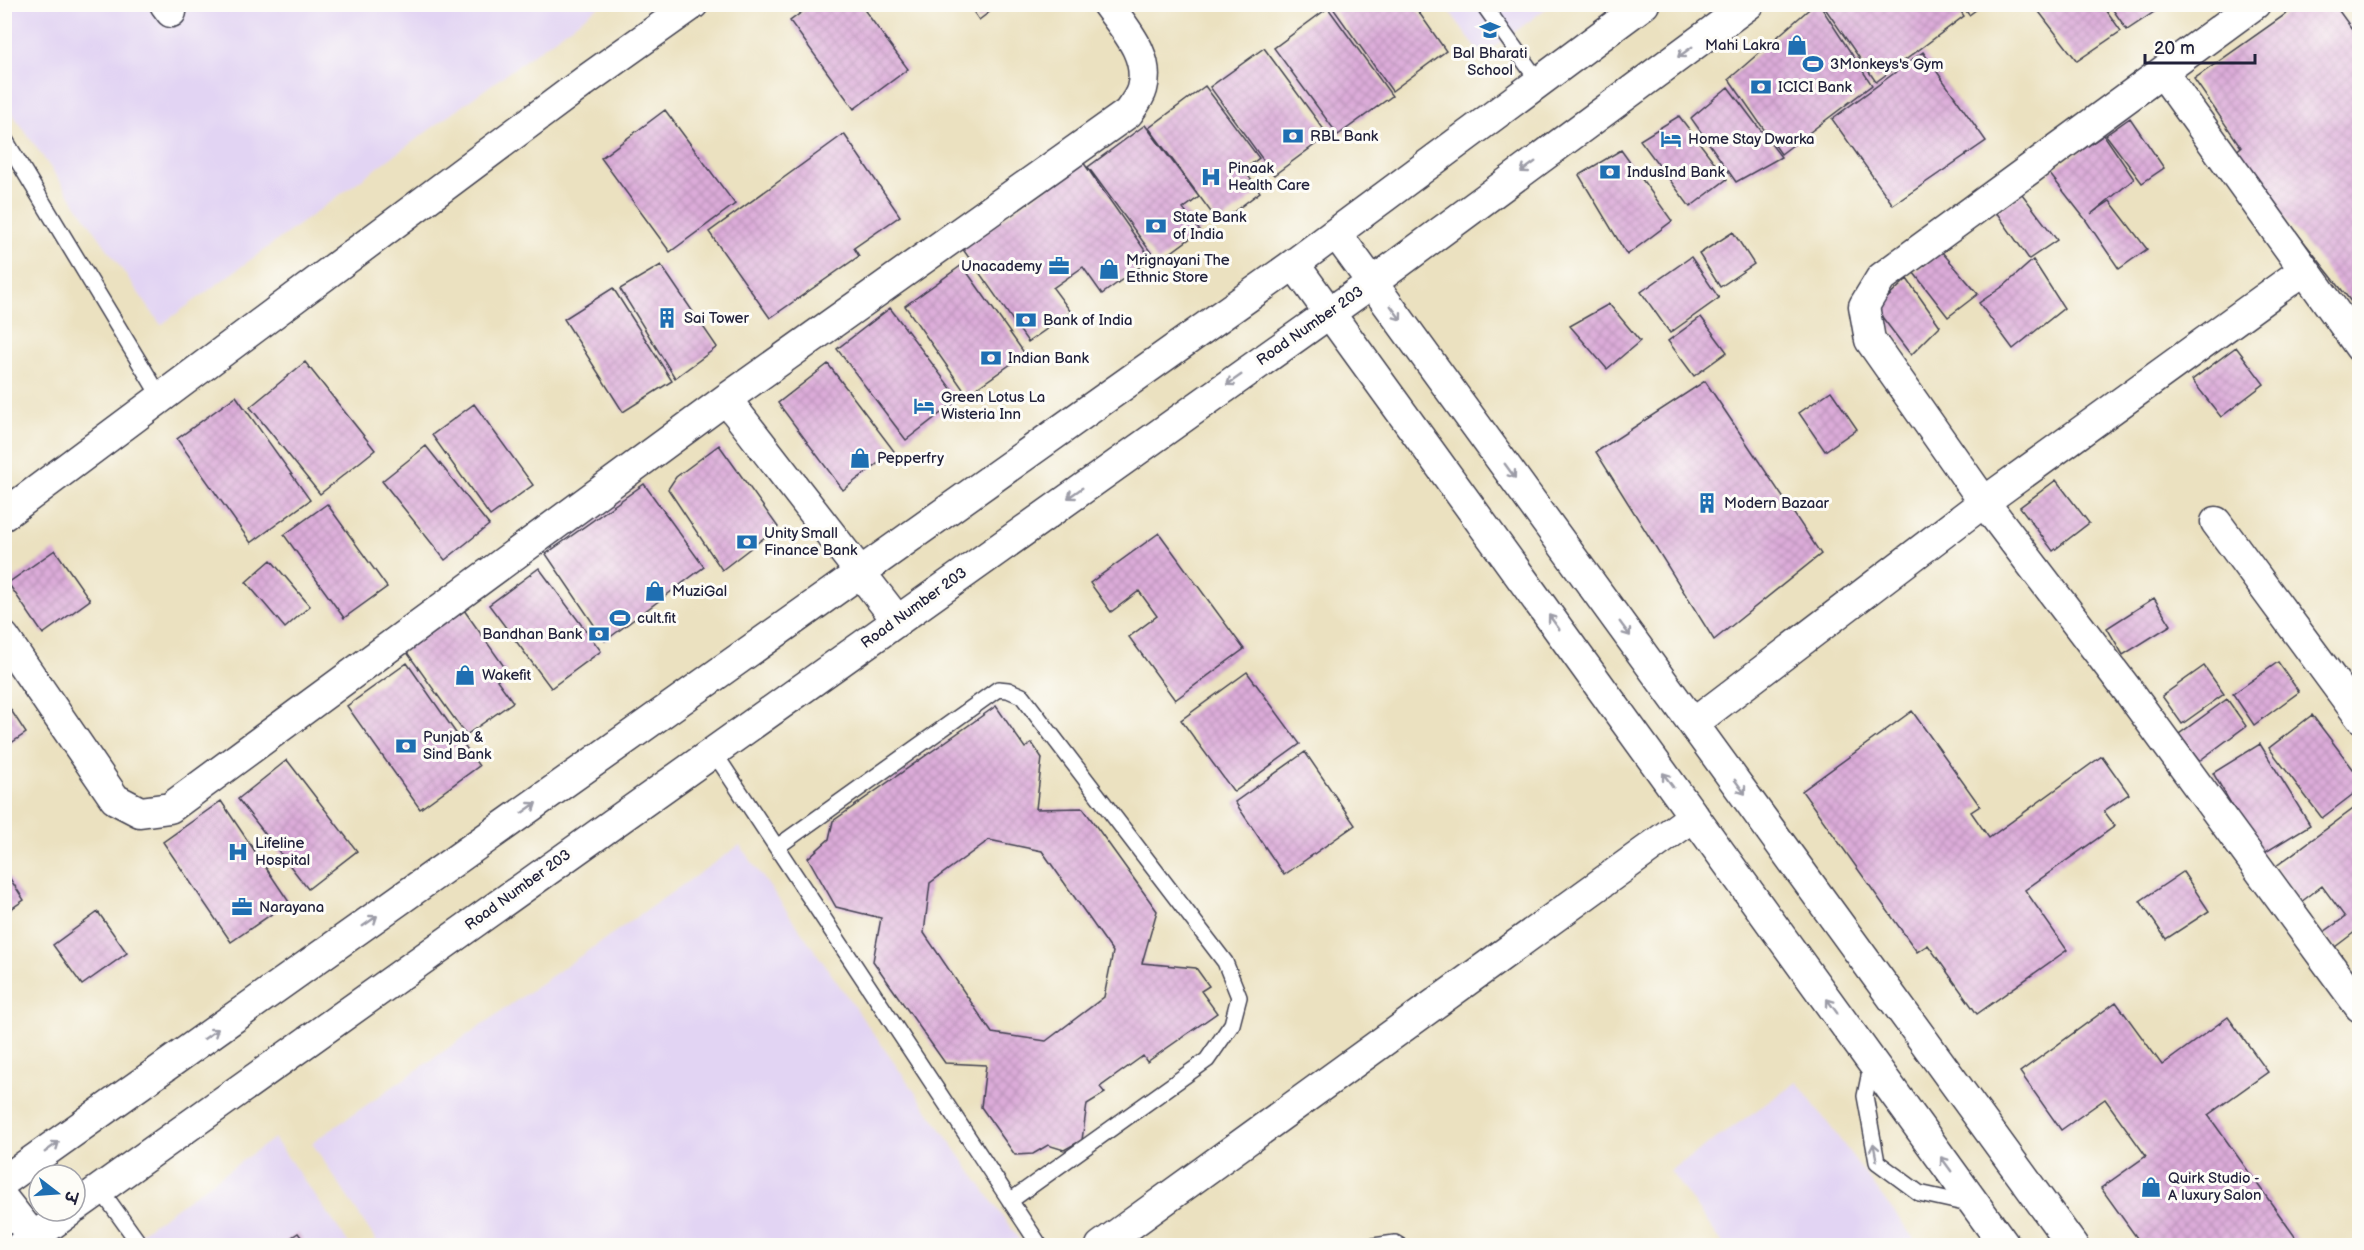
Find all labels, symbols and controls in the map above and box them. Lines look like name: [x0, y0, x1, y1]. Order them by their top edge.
school or university icon: Bal Bharati School: [1478, 18, 1502, 42]
scale bar: [2145, 27, 2254, 65]
shop icon: Mahi Lakra: [1785, 33, 1809, 57]
place label: Mahi Lakra: [1705, 36, 1780, 55]
text: 20 m: [2154, 38, 2195, 59]
place label: Bal Bharati School: [1453, 44, 1527, 80]
one-way arrow: [1677, 45, 1693, 58]
sports icon: 3Monkeys's Gym: [1801, 52, 1825, 76]
place label: 3Monkeys's Gym: [1830, 55, 1943, 74]
bank icon: ICICI Bank: [1749, 75, 1773, 99]
place label: ICICI Bank: [1778, 78, 1853, 97]
bank icon: RBL Bank: [1281, 124, 1305, 148]
place label: RBL Bank: [1310, 127, 1379, 146]
hotel icon: Home Stay Dwarka: [1659, 127, 1683, 151]
place label: Home Stay Dwarka: [1688, 130, 1815, 149]
place label: Pinaak Health Care: [1228, 159, 1310, 195]
bank icon: IndusInd Bank: [1598, 160, 1622, 184]
one-way arrow: [1521, 161, 1537, 174]
place label: IndusInd Bank: [1627, 163, 1725, 182]
hospital icon: Pinaak Health Care: [1199, 165, 1223, 189]
place label: State Bank of India: [1173, 208, 1247, 244]
bank icon: State Bank of India: [1144, 214, 1168, 238]
place label: Mrignayani The Ethnic Store: [1126, 251, 1230, 287]
office icon: Unacademy: [1047, 254, 1071, 278]
place label: Unacademy: [961, 257, 1042, 276]
shop icon: Mrignayani The Ethnic Store: [1097, 257, 1121, 281]
street label: Road Number 203: [1253, 282, 1367, 370]
one-way arrow: [1389, 305, 1402, 321]
building icon: Sai Tower: [655, 306, 679, 330]
bank icon: Bank of India: [1014, 308, 1038, 332]
place label: Sai Tower: [684, 309, 749, 328]
place label: Bank of India: [1043, 311, 1132, 330]
bank icon: Indian Bank: [979, 346, 1003, 370]
place label: Indian Bank: [1008, 349, 1089, 368]
one-way arrow: [1226, 374, 1242, 386]
place label: Green Lotus La Wisteria Inn: [941, 388, 1045, 424]
hotel icon: Green Lotus La Wisteria Inn: [912, 394, 936, 418]
shop icon: Pepperfry: [848, 446, 872, 470]
place label: Pepperfry: [877, 449, 944, 468]
one-way arrow: [1504, 463, 1516, 479]
one-way arrow: [1067, 487, 1083, 499]
building icon: Modern Bazaar: [1695, 491, 1719, 515]
place label: Modern Bazaar: [1724, 494, 1830, 513]
place label: Unity Small Finance Bank: [764, 524, 858, 560]
bank icon: Unity Small Finance Bank: [735, 530, 759, 554]
street label: Road Number 203: [857, 563, 971, 653]
shop icon: MuziGal: [643, 579, 667, 603]
place label: MuziGal: [672, 582, 727, 601]
sports icon: cult.fit: [608, 606, 632, 630]
place label: cult.fit: [637, 609, 677, 628]
one-way arrow: [1548, 615, 1560, 631]
one-way arrow: [1619, 620, 1631, 636]
bank icon: Bandhan Bank: [587, 622, 611, 646]
place label: Bandhan Bank: [482, 625, 583, 644]
shop icon: Wakefit: [453, 663, 477, 687]
place label: Wakefit: [482, 666, 532, 685]
place label: Punjab & Sind Bank: [423, 728, 492, 764]
bank icon: Punjab & Sind Bank: [394, 734, 418, 758]
one-way arrow: [1662, 773, 1674, 789]
one-way arrow: [1733, 778, 1746, 794]
one-way arrow: [520, 802, 536, 814]
place label: Lifeline Hospital: [255, 834, 310, 870]
hospital icon: Lifeline Hospital: [226, 840, 250, 864]
street label: Road Number 203: [461, 845, 575, 935]
office icon: Narayana: [230, 895, 254, 919]
place label: Narayana: [259, 898, 324, 917]
one-way arrow: [361, 915, 377, 927]
one-way arrow: [1826, 999, 1838, 1015]
one-way arrow: [202, 1028, 218, 1040]
one-way arrow: [43, 1140, 59, 1153]
one-way arrow: [1869, 1142, 1880, 1162]
one-way arrow: [1940, 1157, 1952, 1173]
north arrow: [27, 1163, 87, 1223]
place label: Quirk Studio - A luxury Salon: [2168, 1169, 2261, 1205]
shop icon: Quirk Studio - A luxury Salon: [2139, 1175, 2163, 1199]
text: उ: [59, 1187, 81, 1206]

